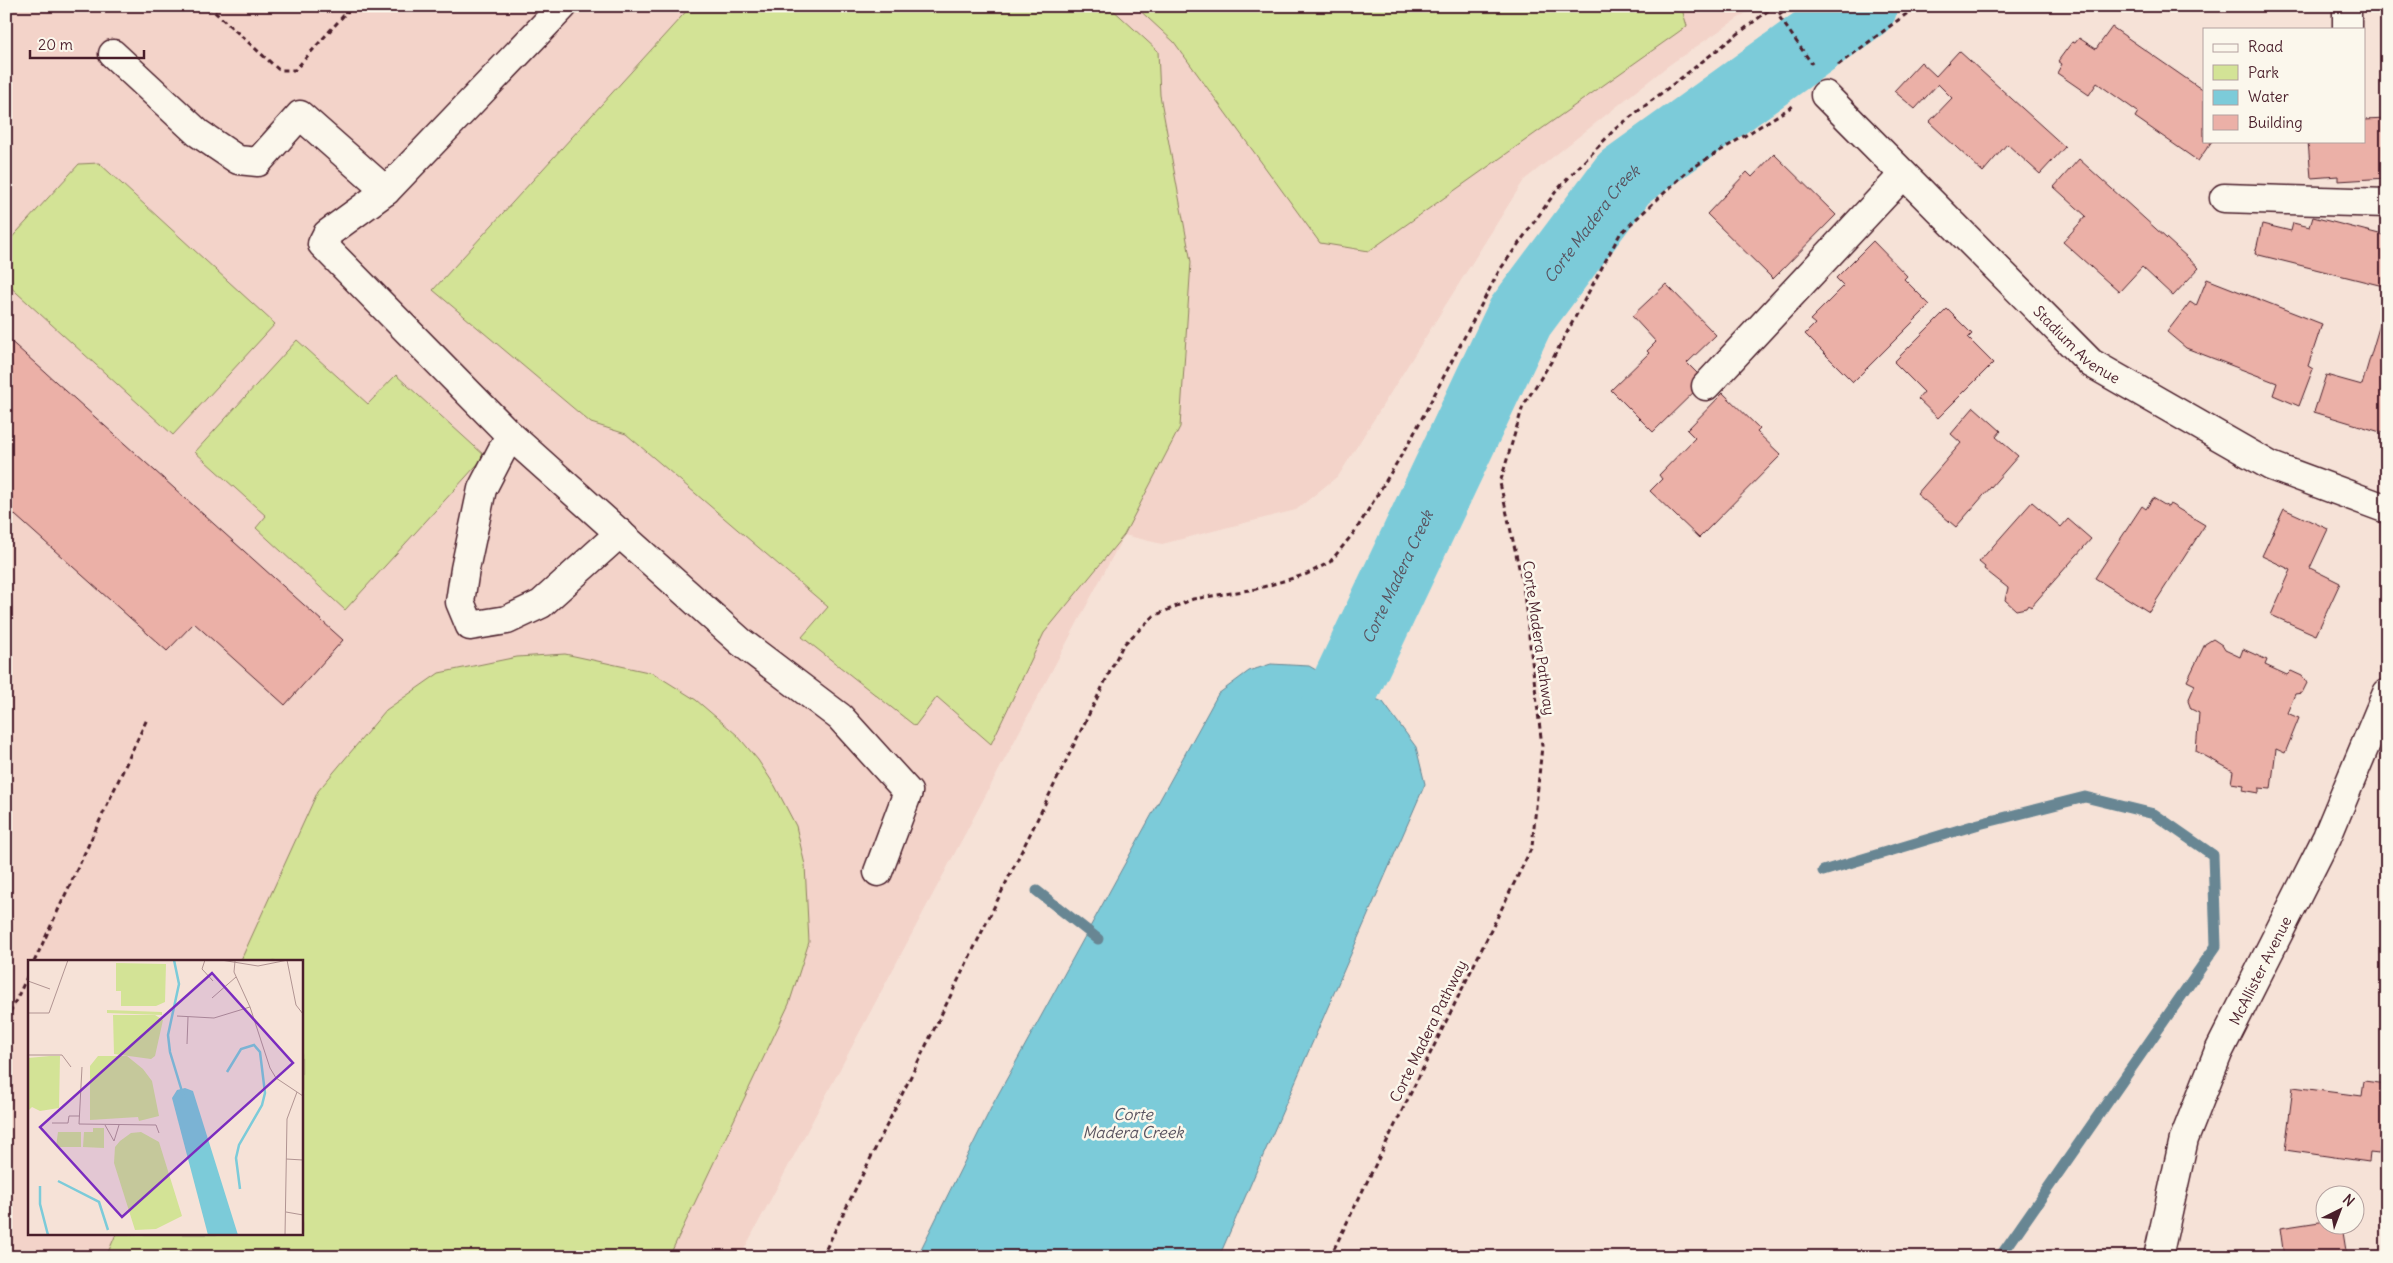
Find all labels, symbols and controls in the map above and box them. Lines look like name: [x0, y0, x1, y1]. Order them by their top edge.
scale bar: [30, 28, 144, 60]
legend: [2203, 28, 2366, 142]
text: 20 m: [38, 35, 73, 54]
text: Road: [2248, 37, 2283, 56]
text: Park: [2248, 63, 2279, 82]
text: Water: [2248, 87, 2289, 106]
text: Building: [2248, 113, 2303, 132]
water label: Corte Madera Creek: [1539, 159, 1645, 287]
street label: Stadium Avenue: [2030, 301, 2124, 387]
water label: Corte Madera Creek: [1357, 505, 1438, 646]
street label: Corte Madera Pathway: [1519, 559, 1559, 717]
street label: McAllister Avenue: [2224, 913, 2295, 1028]
street label: Corte Madera Pathway: [1385, 957, 1471, 1105]
inset map: [28, 960, 302, 1236]
water label: Corte Madera Creek: [1082, 1104, 1185, 1142]
north arrow: [2316, 1186, 2366, 1236]
text: N: [2339, 1190, 2358, 1210]

